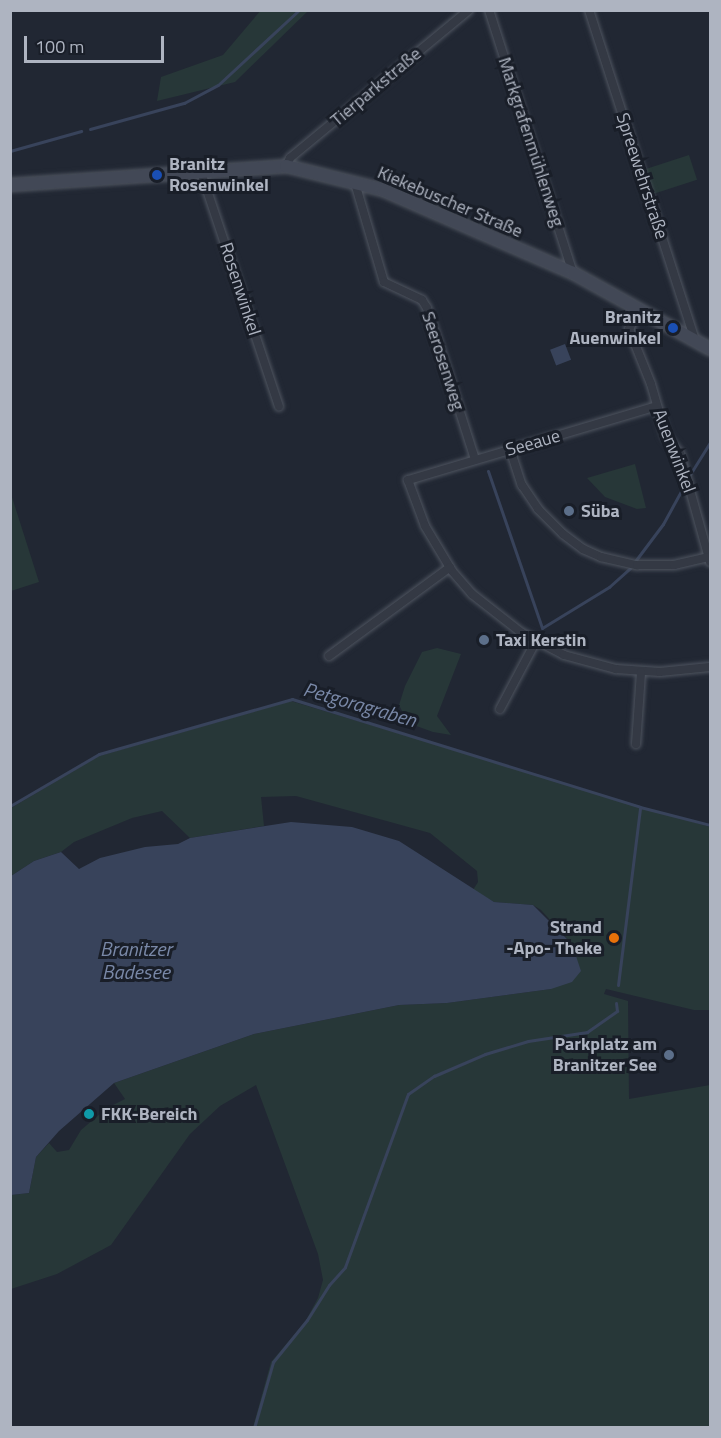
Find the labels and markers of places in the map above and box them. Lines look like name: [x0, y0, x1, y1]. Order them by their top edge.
place label: Branitz Rosenwinkel: [169, 154, 269, 196]
marker: Branitz Rosenwinkel: [150, 168, 164, 182]
place label: Branitz Auenwinkel: [570, 307, 661, 350]
marker: Branitz Auenwinkel: [666, 321, 680, 335]
place label: Süba: [581, 500, 620, 522]
marker: Süba: [562, 504, 576, 518]
place label: Taxi Kerstin: [496, 629, 586, 651]
marker: Taxi Kerstin: [477, 633, 491, 647]
place label: Strand -Apo- Theke: [506, 917, 602, 960]
marker: Strand -Apo- Theke: [607, 931, 621, 945]
place label: Parkplatz am Branitzer See: [553, 1034, 657, 1076]
marker: Parkplatz am Branitzer See: [662, 1048, 676, 1062]
place label: FKK-Bereich: [101, 1103, 197, 1125]
marker: FKK-Bereich: [82, 1107, 96, 1121]

